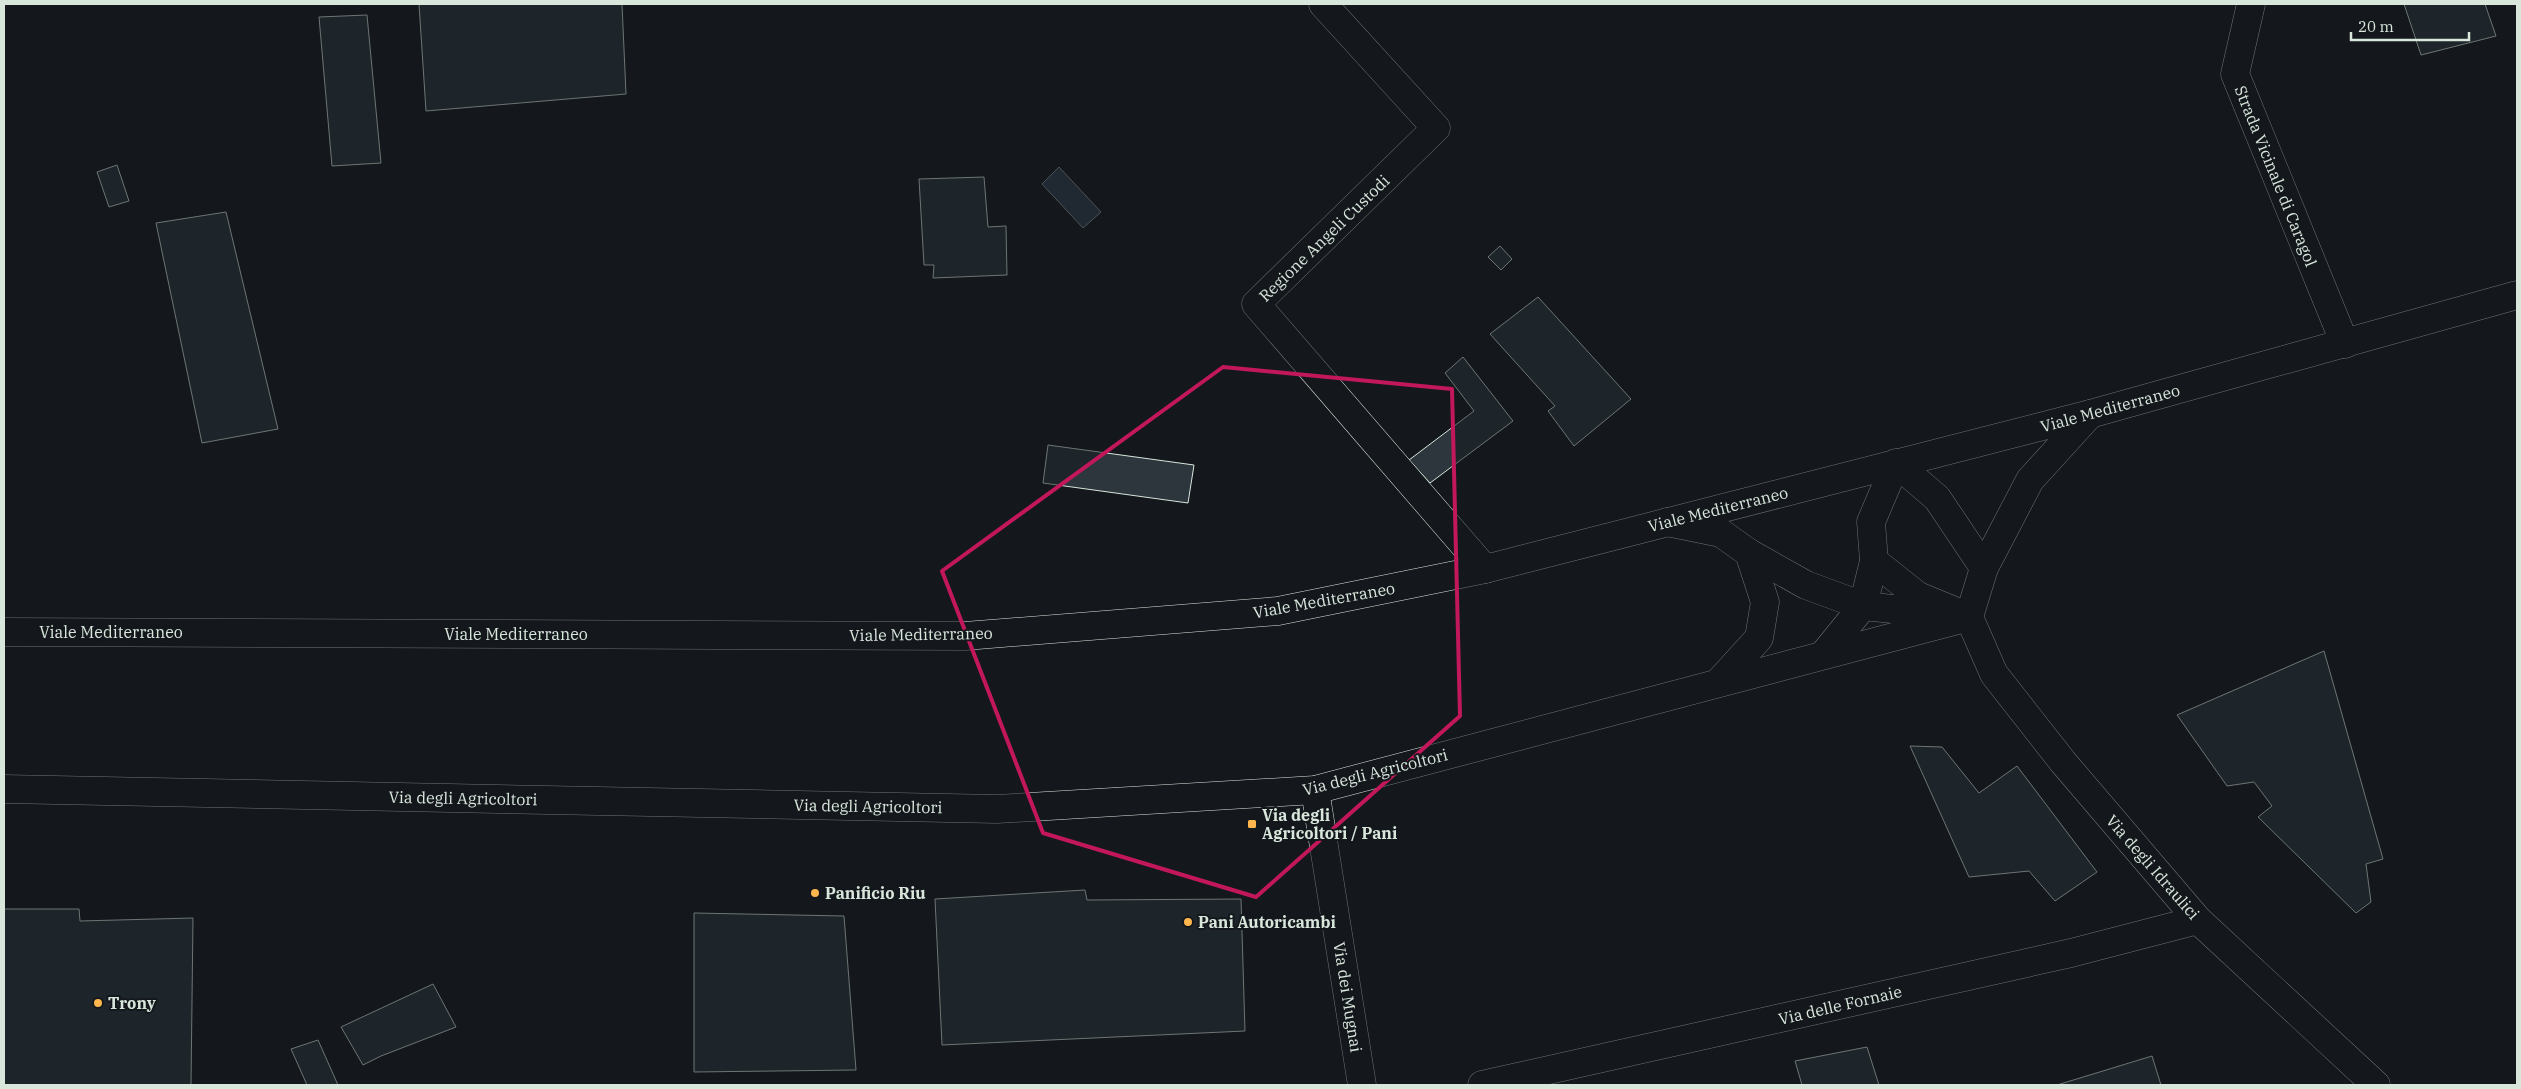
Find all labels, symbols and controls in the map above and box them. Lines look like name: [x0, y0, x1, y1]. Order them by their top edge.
scale bar: [2351, 10, 2468, 42]
text: 20 m: [2358, 17, 2394, 36]
street label: Strada Vicinale di Caragol: [2231, 83, 2322, 270]
street label: Regione Angeli Custodi: [1255, 170, 1393, 306]
street label: Viale Mediterraneo: [2038, 380, 2182, 436]
street label: Viale Mediterraneo: [1646, 482, 1790, 536]
street label: Viale Mediterraneo: [1252, 578, 1396, 622]
street label: Viale Mediterraneo: [39, 622, 183, 642]
street label: Viale Mediterraneo: [849, 623, 993, 645]
street label: Viale Mediterraneo: [444, 624, 588, 644]
street label: Via degli Agricoltori: [1300, 744, 1450, 800]
street label: Via degli Agricoltori: [388, 787, 538, 809]
street label: Via degli Agricoltori: [793, 795, 943, 817]
place label: Via degli Agricoltori / Pani: [1262, 805, 1397, 843]
street label: Via degli Idraulici: [2102, 810, 2204, 924]
marker: Via degli Agricoltori / Pani: [1246, 818, 1258, 830]
place label: Panificio Riu: [825, 883, 926, 903]
marker: Panificio Riu: [809, 887, 821, 899]
place label: Pani Autoricambi: [1198, 912, 1336, 932]
marker: Pani Autoricambi: [1182, 916, 1194, 928]
street label: Via dei Mugnai: [1329, 940, 1367, 1054]
street label: Via delle Fornaie: [1776, 981, 1904, 1029]
place label: Trony: [108, 993, 157, 1013]
marker: Trony: [92, 997, 104, 1009]

